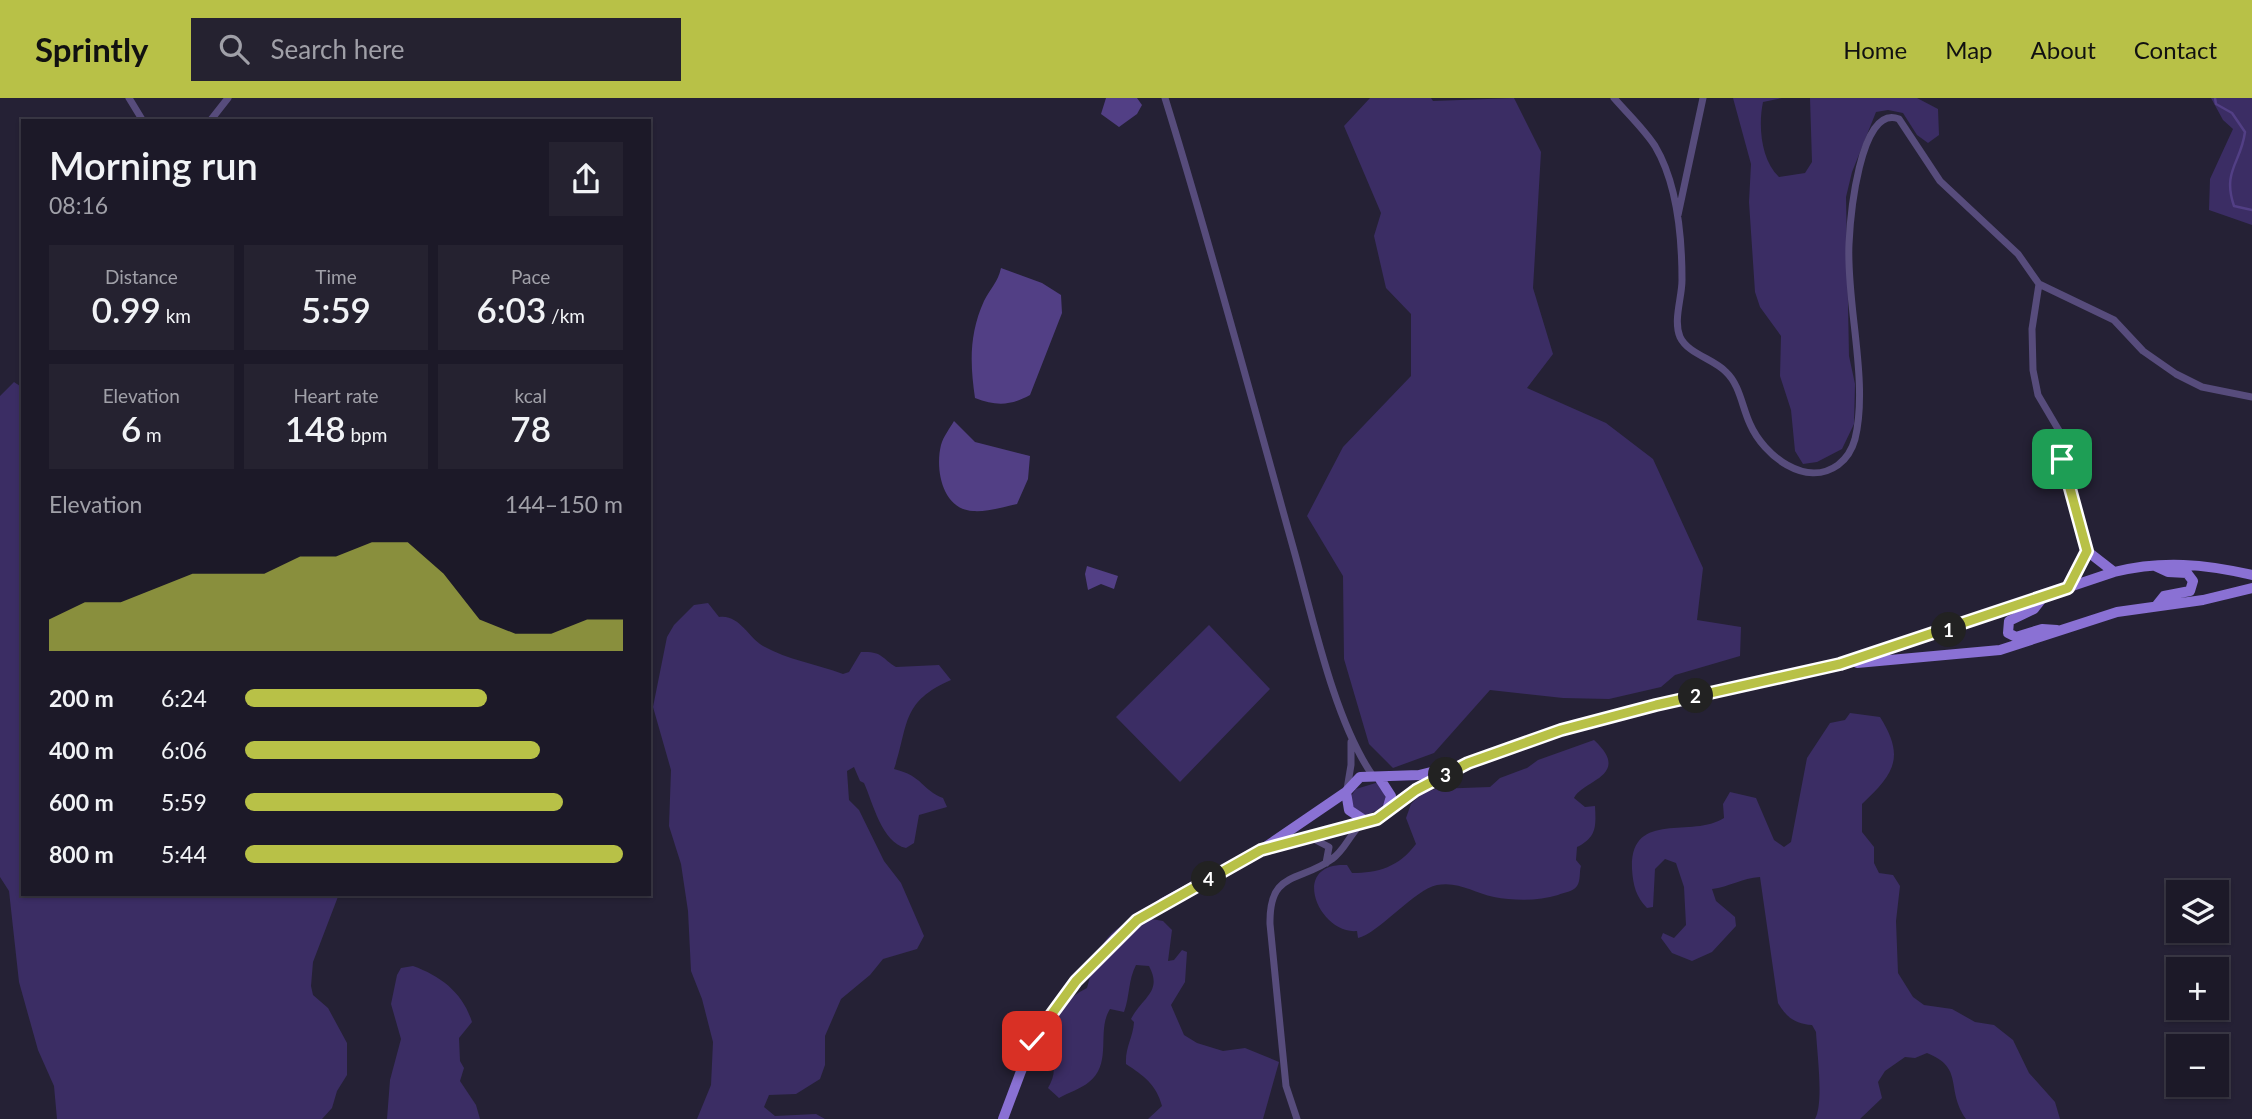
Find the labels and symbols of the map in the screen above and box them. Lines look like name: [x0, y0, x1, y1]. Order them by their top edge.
pin: [2032, 429, 2092, 489]
pin: 1: [1932, 612, 1966, 648]
pin: 2: [1678, 678, 1714, 714]
pin: 3: [1428, 758, 1464, 792]
pin: 4: [1192, 862, 1226, 896]
pin: [1002, 1011, 1062, 1071]

